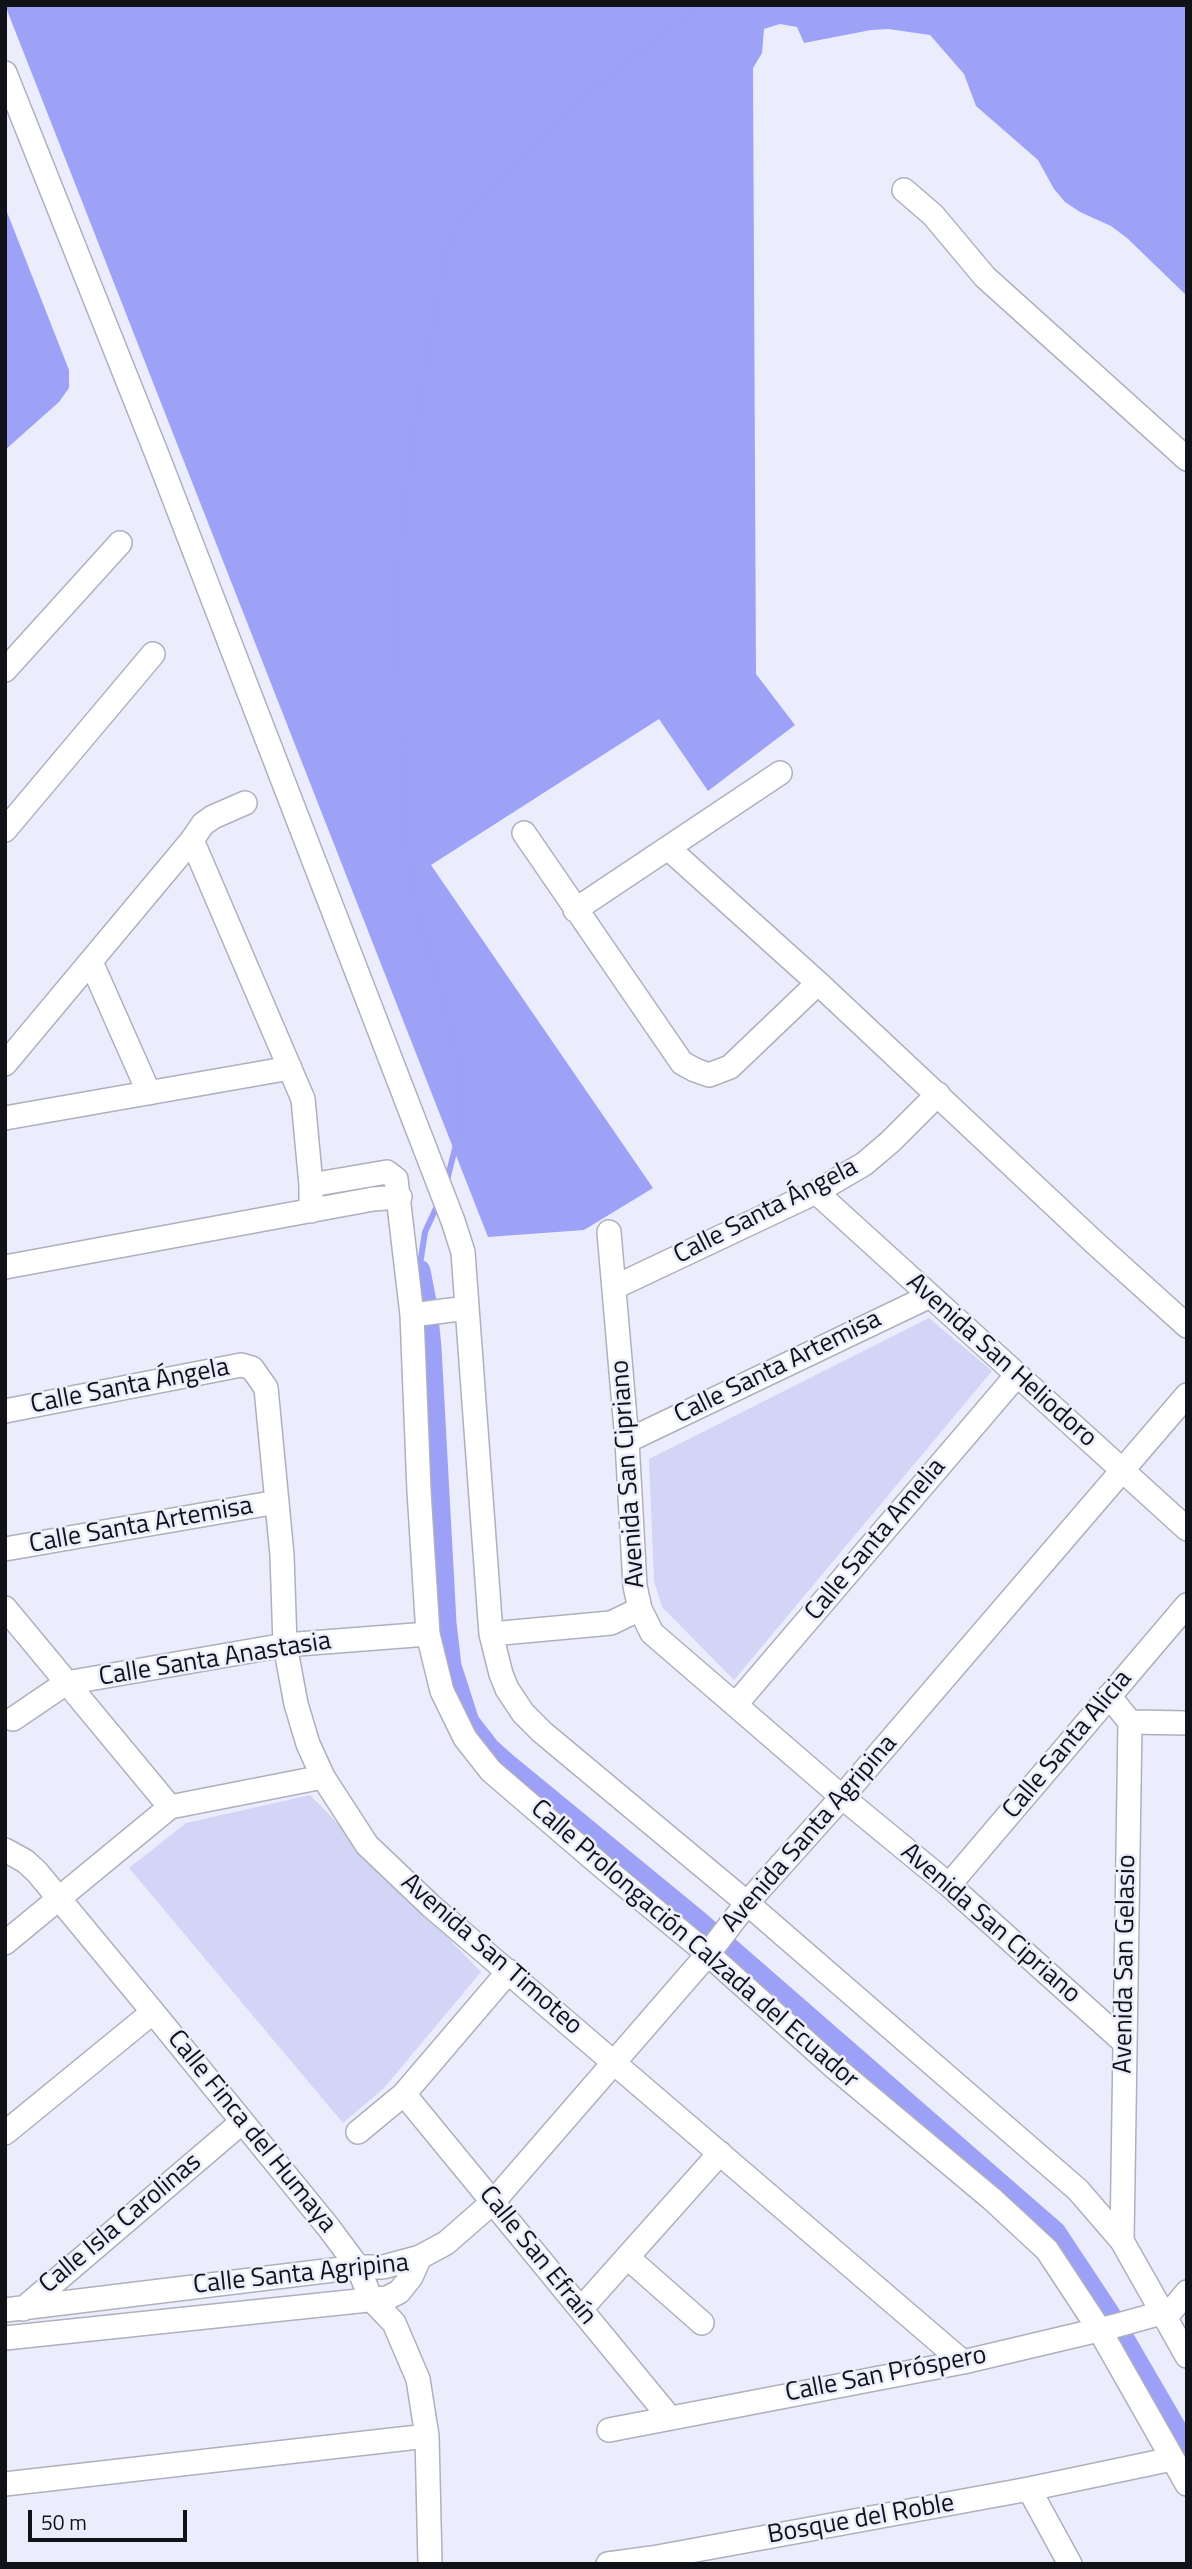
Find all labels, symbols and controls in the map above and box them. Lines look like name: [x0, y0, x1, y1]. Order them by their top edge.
street label: Calle Santa Ángela: [669, 1152, 863, 1272]
street label: Avenida San Heliodoro: [899, 1267, 1103, 1455]
street label: Calle Santa Artemisa: [670, 1304, 886, 1432]
street label: Calle Santa Ángela: [28, 1352, 232, 1422]
street label: Avenida San Cipriano: [605, 1359, 653, 1589]
street label: Calle Santa Amelia: [799, 1453, 953, 1627]
street label: Calle Santa Artemisa: [27, 1491, 255, 1561]
street label: Calle Santa Anastasia: [97, 1626, 333, 1694]
street label: Calle Santa Alicia: [997, 1664, 1139, 1826]
street label: Avenida Santa Agripina: [716, 1729, 904, 1939]
street label: Calle Prolongación Calzada del Ecuador: [524, 1794, 864, 2096]
street label: Avenida San Cipriano: [894, 1837, 1086, 2011]
street label: Avenida San Gelasio: [1108, 1854, 1144, 2074]
street label: Avenida San Timoteo: [394, 1868, 588, 2042]
street label: Calle Finca del Humaya: [160, 2024, 342, 2240]
street label: Calle Isla Carolinas: [34, 2147, 208, 2301]
street label: Calle San Efraín: [472, 2180, 602, 2332]
street label: Calle Santa Agripina: [192, 2248, 410, 2302]
street label: Calle San Próspero: [783, 2340, 989, 2410]
street label: Bosque del Roble: [765, 2488, 957, 2552]
scale bar: [32, 2496, 191, 2540]
text: 50 m: [41, 2506, 87, 2538]

